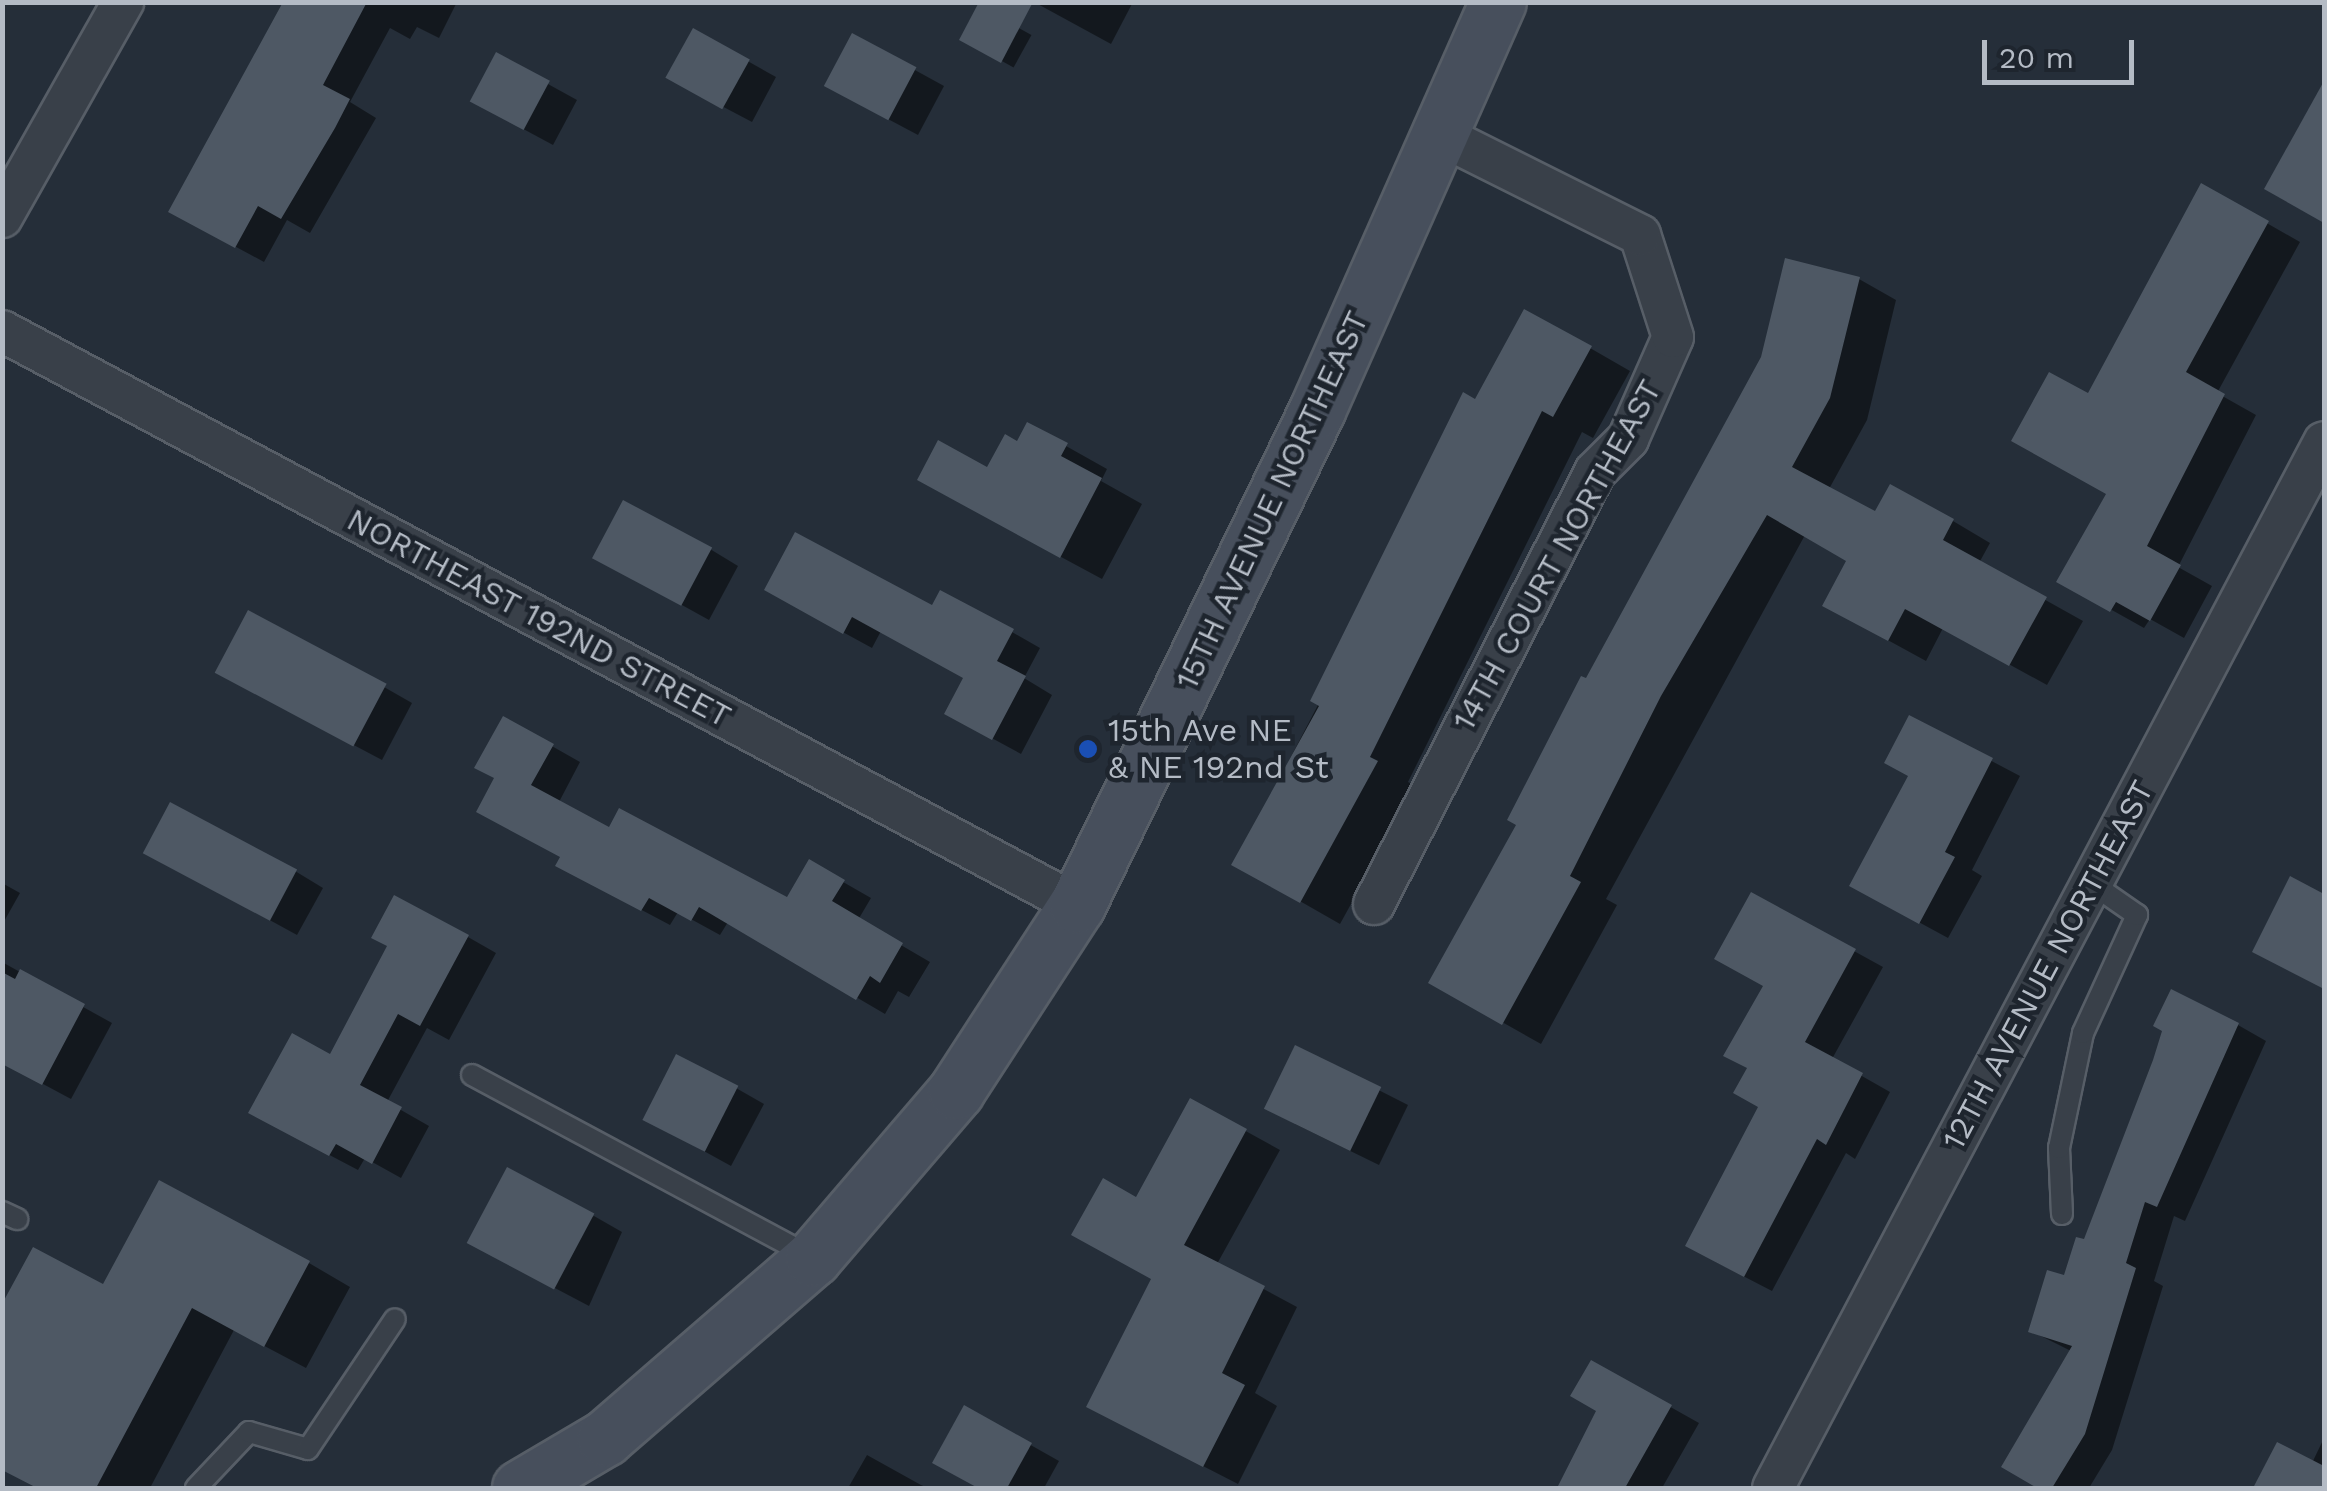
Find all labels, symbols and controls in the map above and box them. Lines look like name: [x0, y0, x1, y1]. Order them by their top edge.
scale bar: [1987, 20, 2140, 82]
text: 20 m: [1999, 40, 2074, 75]
street label: 15TH AVENUE NORTHEAST: [1167, 304, 1377, 696]
street label: 14TH COURT NORTHEAST: [1444, 373, 1670, 737]
street label: NORTHEAST 192ND STREET: [340, 500, 738, 736]
place label: 15th Ave NE & NE 192nd St: [1108, 712, 1329, 787]
marker: 15th Ave NE & NE 192nd St: [1077, 738, 1099, 760]
street label: 12TH AVENUE NORTHEAST: [1934, 773, 2162, 1157]

